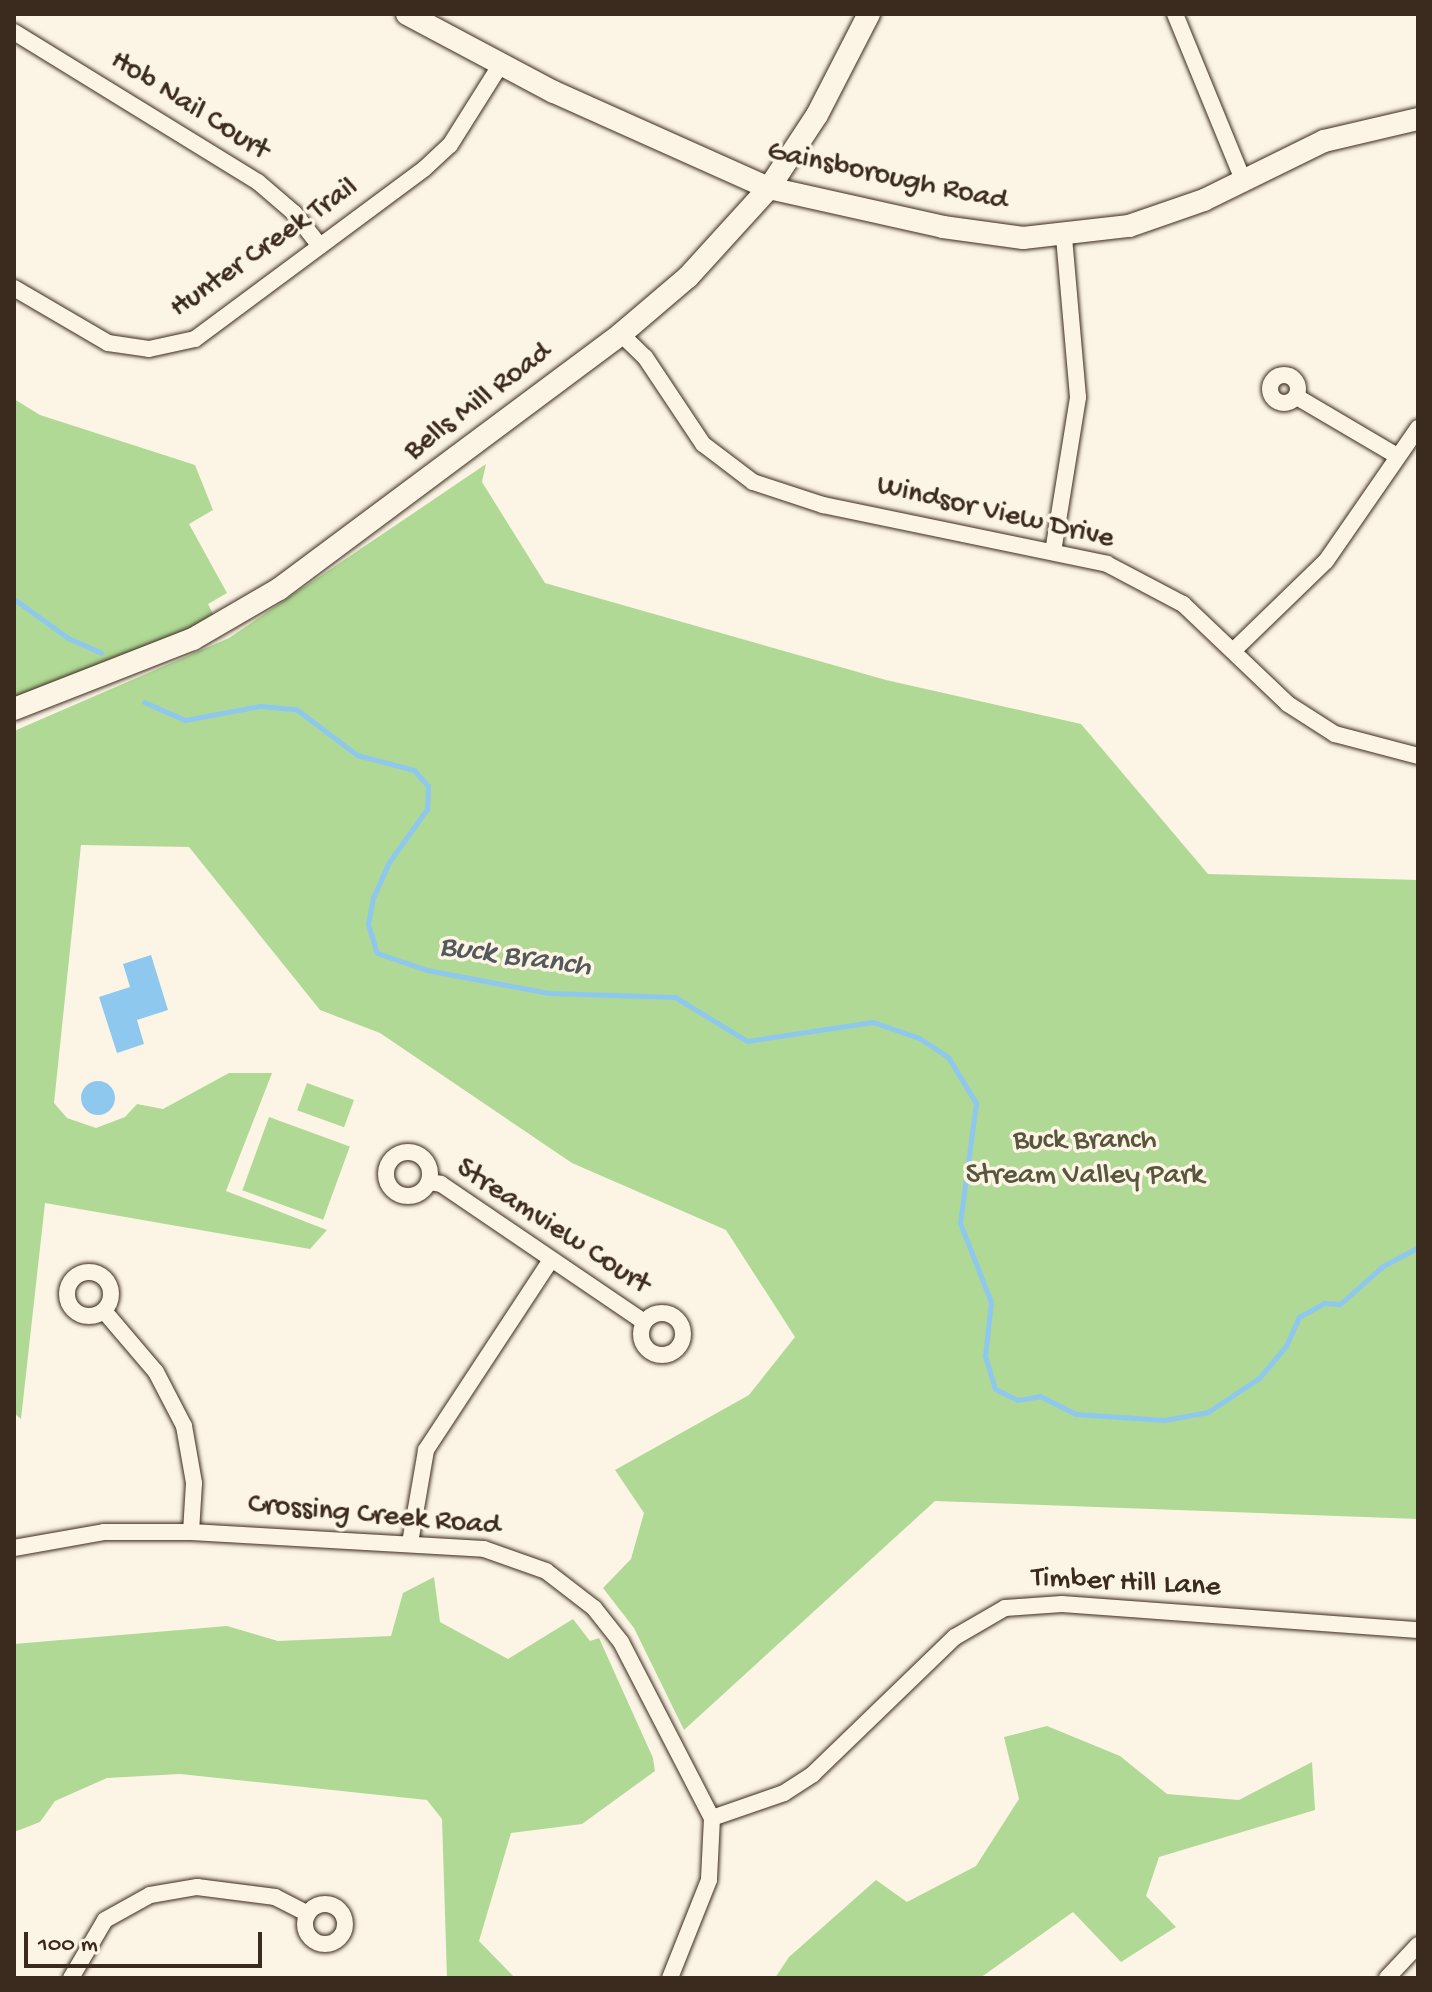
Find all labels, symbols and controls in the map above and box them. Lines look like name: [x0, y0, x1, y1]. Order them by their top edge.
street label: Hob Nail Court: [103, 44, 275, 170]
street label: Gainsborough Road: [764, 135, 1010, 221]
street label: Hunter Creek Trail: [164, 171, 366, 327]
street label: Bells Mill Road: [398, 336, 560, 470]
street label: Windsor View Drive: [873, 469, 1117, 559]
water label: Buck Branch: [437, 928, 593, 988]
park label: Buck Branch Stream Valley Park: [966, 1124, 1204, 1194]
street label: Streamview Court: [448, 1152, 656, 1304]
street label: Crossing Creek Road: [246, 1488, 502, 1546]
street label: Timber Hill Lane: [1030, 1561, 1222, 1607]
scale bar: [28, 1916, 266, 1966]
text: 100 m: [38, 1931, 98, 1960]

